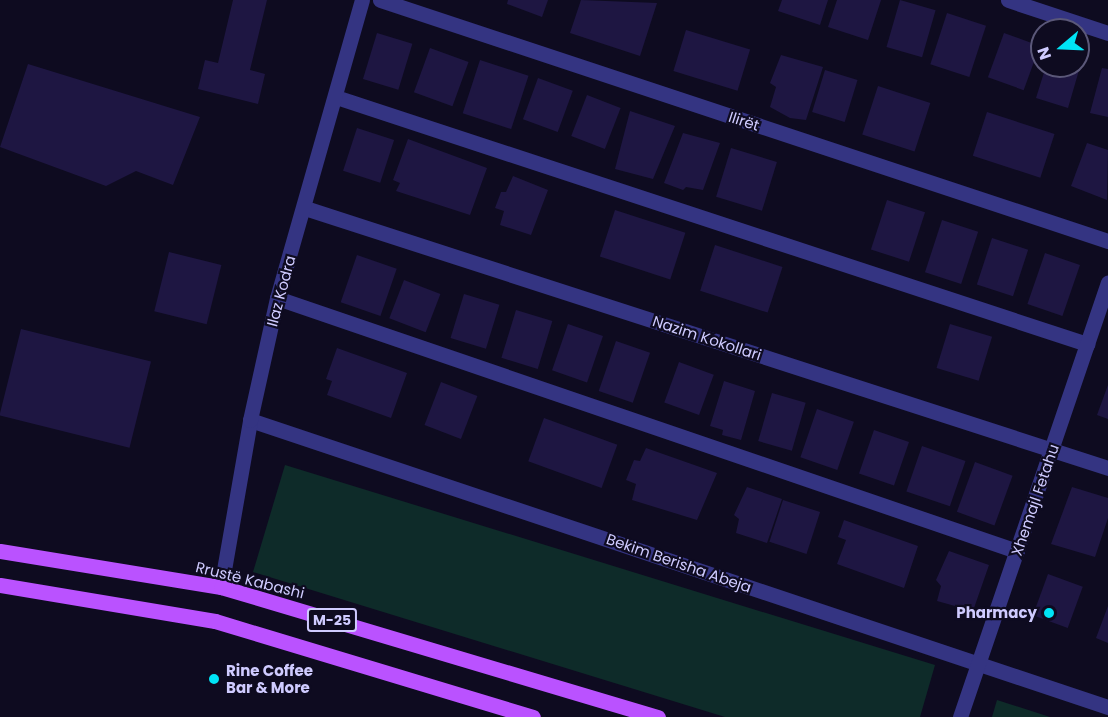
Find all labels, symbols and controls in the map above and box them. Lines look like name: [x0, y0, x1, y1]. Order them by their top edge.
north arrow: [1030, 18, 1090, 78]
text: N: [1032, 44, 1057, 63]
street label: Ilirët: [726, 108, 762, 134]
street label: Ilaz Kodra: [263, 254, 299, 328]
street label: Nazim Kokollari: [650, 312, 764, 364]
street label: Xhemajl Fetahu: [1007, 442, 1063, 558]
street label: Bekim Berisha Abeja: [604, 530, 754, 596]
street label: Rrustë Kabashi: [194, 558, 306, 602]
place label: Pharmacy: [956, 604, 1037, 622]
marker: Pharmacy: [1042, 606, 1056, 620]
road number: M-25: [306, 609, 358, 631]
place label: Rine Coffee Bar & More: [226, 661, 313, 696]
marker: Rine Coffee Bar & More: [207, 672, 221, 686]

